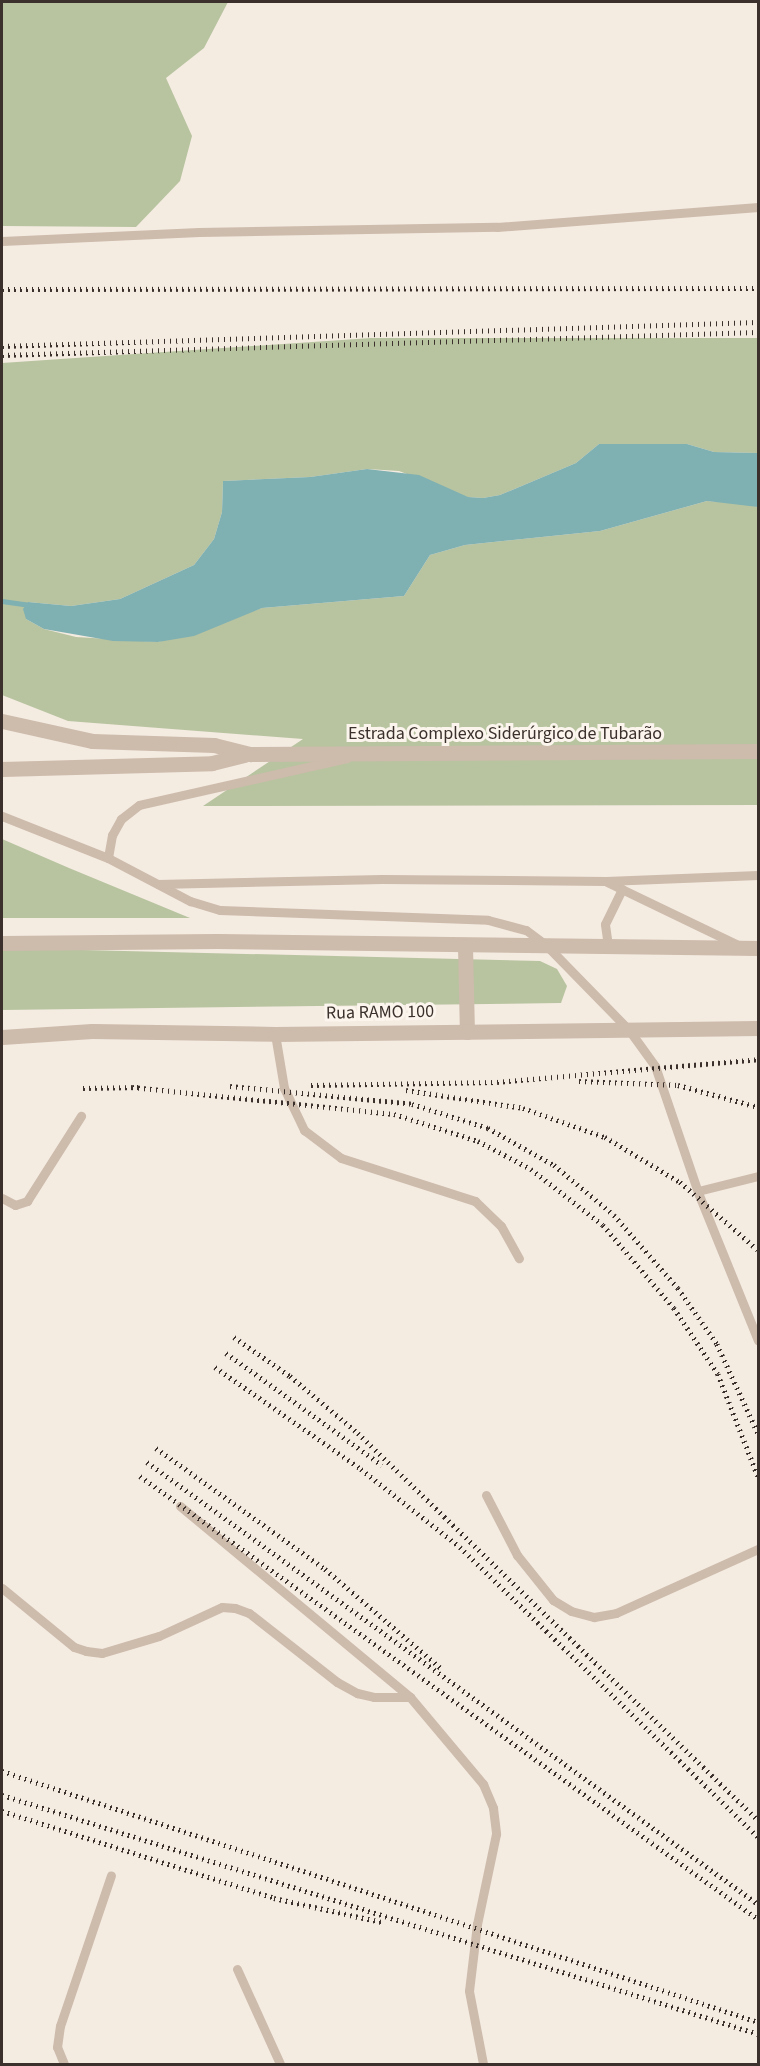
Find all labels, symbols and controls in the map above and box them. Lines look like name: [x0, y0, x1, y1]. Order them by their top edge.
street label: Estrada Complexo Siderúrgico de Tubarão: [348, 723, 662, 745]
street label: Rua RAMO 100: [326, 1001, 434, 1025]

